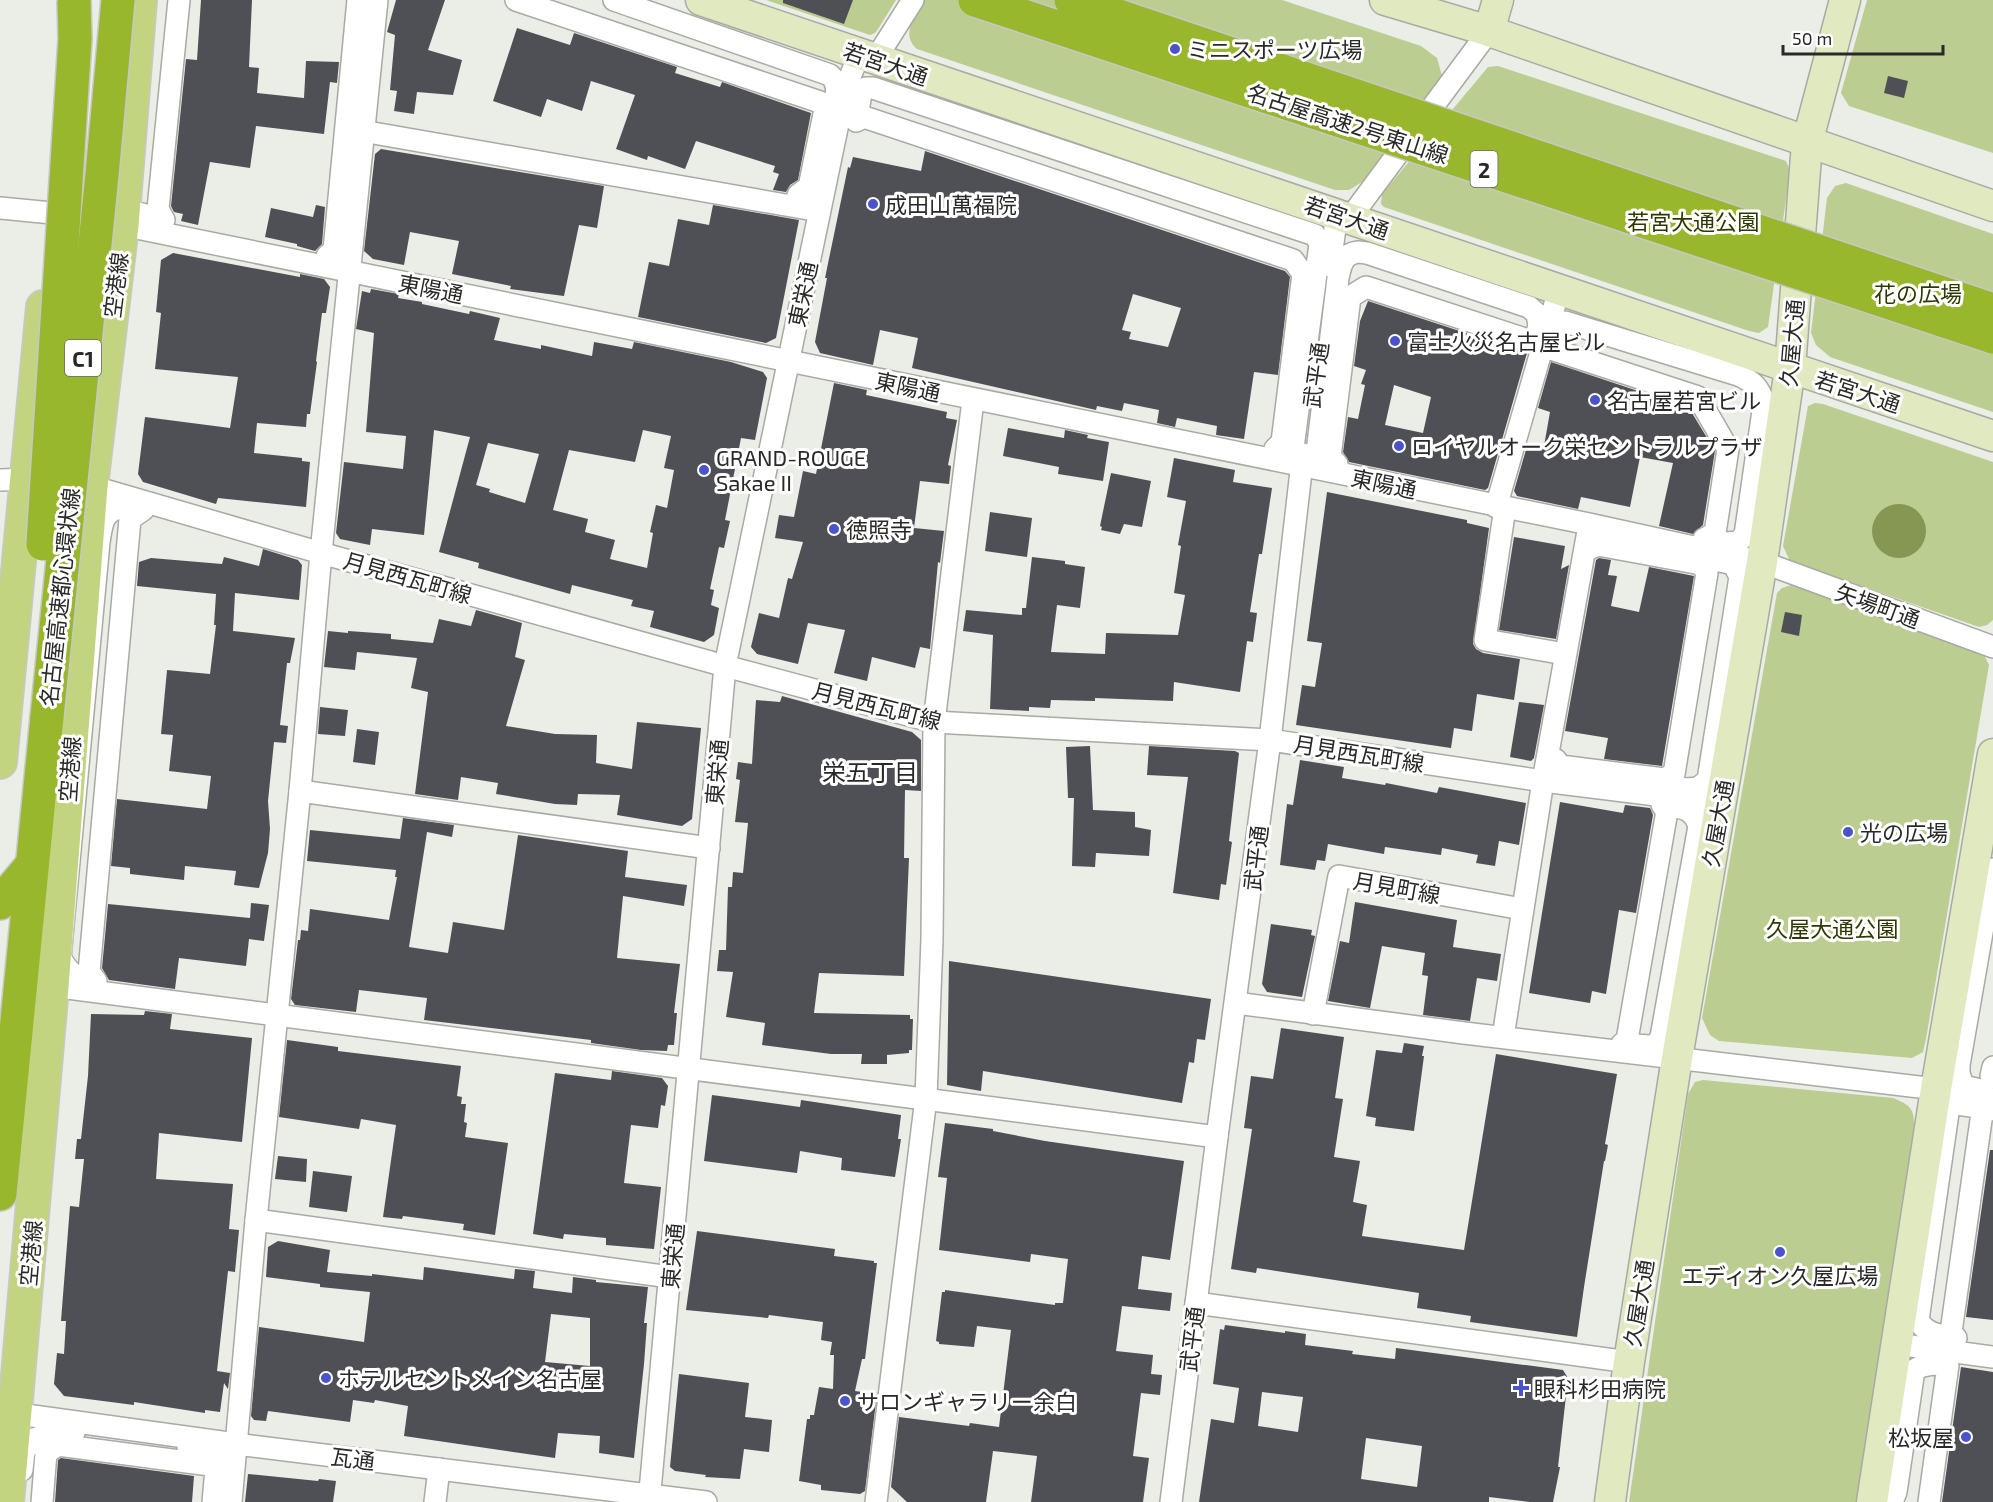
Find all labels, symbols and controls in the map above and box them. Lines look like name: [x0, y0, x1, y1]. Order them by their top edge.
scale bar: [1783, 18, 1944, 56]
text: 50 m: [1792, 27, 1832, 49]
street label: 若宮大通: [840, 36, 932, 90]
place label: ミニスポーツ広場: [1187, 36, 1363, 62]
marker: ミニスポーツ広場: [1168, 42, 1182, 56]
street label: 名古屋高速2号東山線: [1244, 78, 1452, 168]
road number: 2: [1470, 151, 1498, 187]
street label: 若宮大通: [1301, 190, 1393, 244]
place label: 成田山萬福院: [885, 191, 1017, 217]
marker: 成田山萬福院: [866, 197, 880, 211]
park label: 若宮大通公園: [1627, 208, 1759, 234]
street label: 空港線: [98, 251, 132, 319]
street label: 東栄通: [782, 259, 822, 329]
street label: 東陽通: [396, 269, 466, 307]
park label: 花の広場: [1874, 280, 1962, 306]
street label: 久屋大通: [1774, 298, 1808, 388]
place label: 富士火災名古屋ビル: [1407, 328, 1605, 354]
marker: 富士火災名古屋ビル: [1388, 334, 1402, 348]
road number: C1: [65, 340, 101, 376]
street label: 武平通: [1298, 341, 1332, 409]
street label: 若宮大通: [1812, 365, 1904, 417]
street label: 東陽通: [873, 366, 943, 406]
place label: 名古屋若宮ビル: [1607, 387, 1761, 413]
marker: 名古屋若宮ビル: [1588, 393, 1602, 407]
place label: ロイヤルオーク栄セントラルプラザ: [1411, 433, 1762, 459]
marker: ロイヤルオーク栄セントラルプラザ: [1392, 439, 1406, 453]
place label: GRAND-ROUGE Sakae II: [716, 444, 866, 495]
marker: GRAND-ROUGE Sakae II: [697, 463, 711, 477]
street label: 東陽通: [1349, 463, 1419, 503]
street label: 名古屋高速都心環状線: [35, 486, 83, 708]
place label: 徳照寺: [846, 516, 912, 542]
marker: 徳照寺: [827, 522, 841, 536]
street label: 月見西瓦町線: [341, 546, 475, 608]
street label: 矢場町通: [1832, 578, 1924, 632]
street label: 月見西瓦町線: [810, 676, 944, 734]
street label: 月見西瓦町線: [1292, 730, 1426, 776]
street label: 空港線: [54, 735, 84, 803]
street label: 東栄通: [700, 738, 732, 806]
district label: 栄五丁目: [822, 757, 918, 786]
street label: 久屋大通: [1697, 777, 1737, 869]
place label: 光の広場: [1860, 819, 1948, 845]
street label: 武平通: [1238, 824, 1272, 892]
marker: 光の広場: [1841, 825, 1855, 839]
street label: 月見町線: [1351, 867, 1443, 907]
park label: 久屋大通公園: [1766, 915, 1898, 941]
street label: 空港線: [14, 1219, 46, 1287]
street label: 東栄通: [656, 1222, 688, 1290]
marker: エディオン久屋広場: [1773, 1245, 1787, 1259]
street label: 久屋大通: [1618, 1258, 1658, 1348]
place label: エディオン久屋広場: [1682, 1262, 1878, 1288]
street label: 武平通: [1174, 1305, 1208, 1373]
place label: ホテルセントメイン名古屋: [338, 1365, 602, 1391]
marker: ホテルセントメイン名古屋: [319, 1371, 333, 1385]
place label: 眼科杉田病院: [1534, 1375, 1666, 1401]
marker: 眼科杉田病院: [1512, 1379, 1530, 1397]
place label: サロンギャラリー余白: [857, 1388, 1077, 1414]
marker: サロンギャラリー余白: [838, 1394, 852, 1408]
place label: 松坂屋: [1888, 1424, 1954, 1450]
marker: 松坂屋: [1959, 1430, 1973, 1444]
street label: 瓦通: [330, 1442, 376, 1474]

